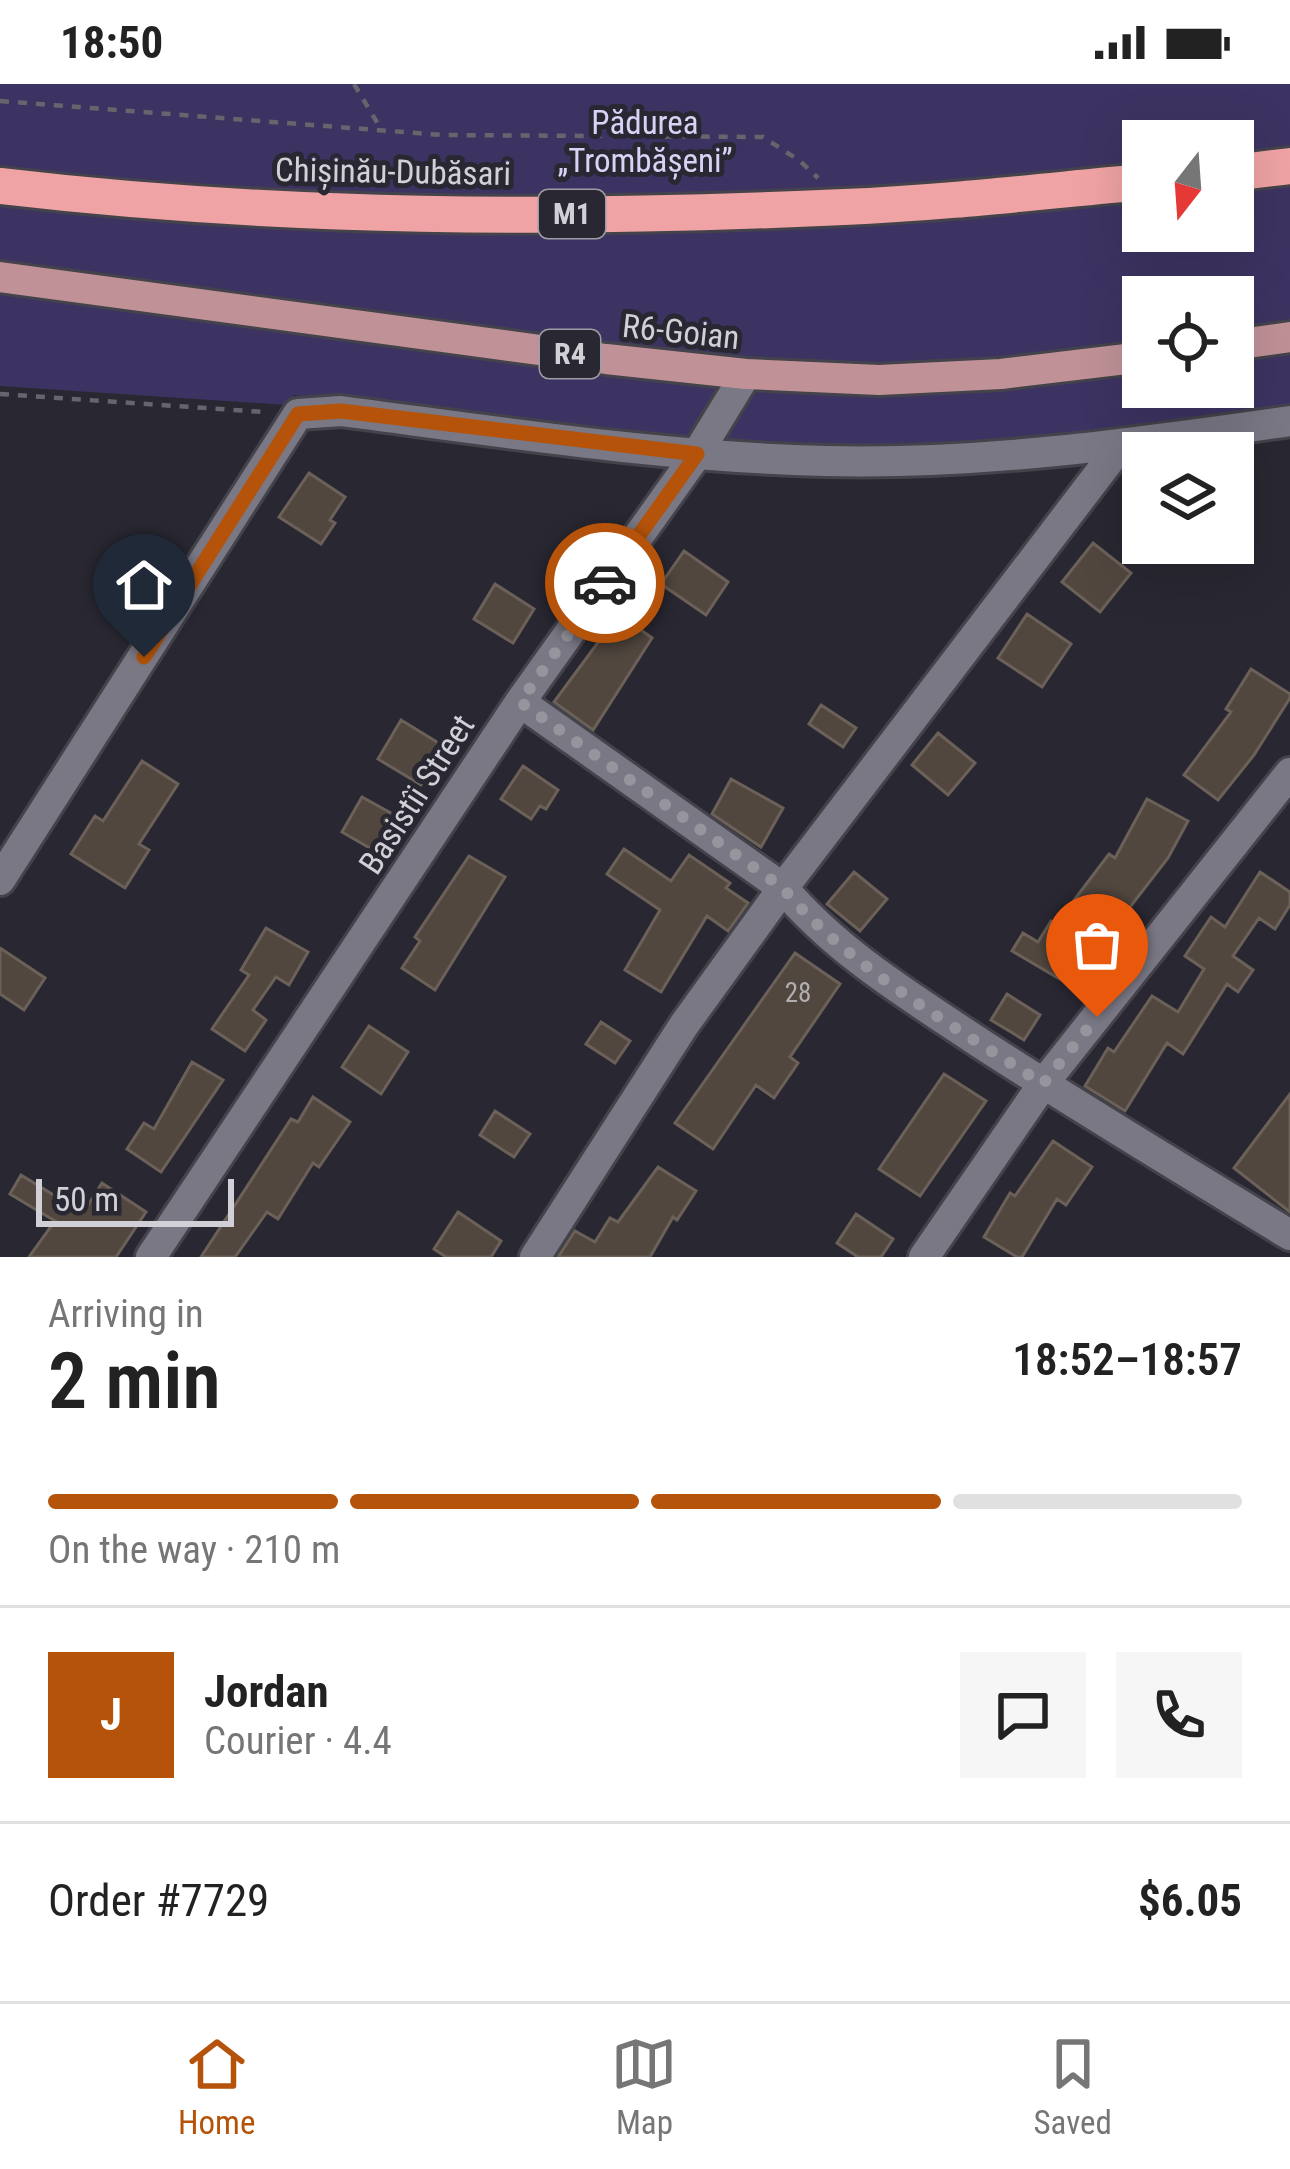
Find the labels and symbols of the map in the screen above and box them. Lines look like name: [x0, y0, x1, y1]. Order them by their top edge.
park label: Pădurea „Trombășeni”: [557, 103, 733, 181]
north arrow: [1122, 120, 1254, 252]
street label: Chișinău-Dubăsari: [275, 150, 511, 194]
road number: M1: [539, 190, 605, 238]
street label: R6-Goian: [621, 306, 741, 357]
road number: R4: [540, 330, 600, 378]
courier: [545, 523, 665, 643]
pin: [93, 534, 195, 657]
street label: Basistîi Street: [351, 708, 482, 881]
pin: [1046, 894, 1148, 1017]
house number: 28: [785, 977, 811, 1009]
scale bar: [36, 1173, 234, 1226]

